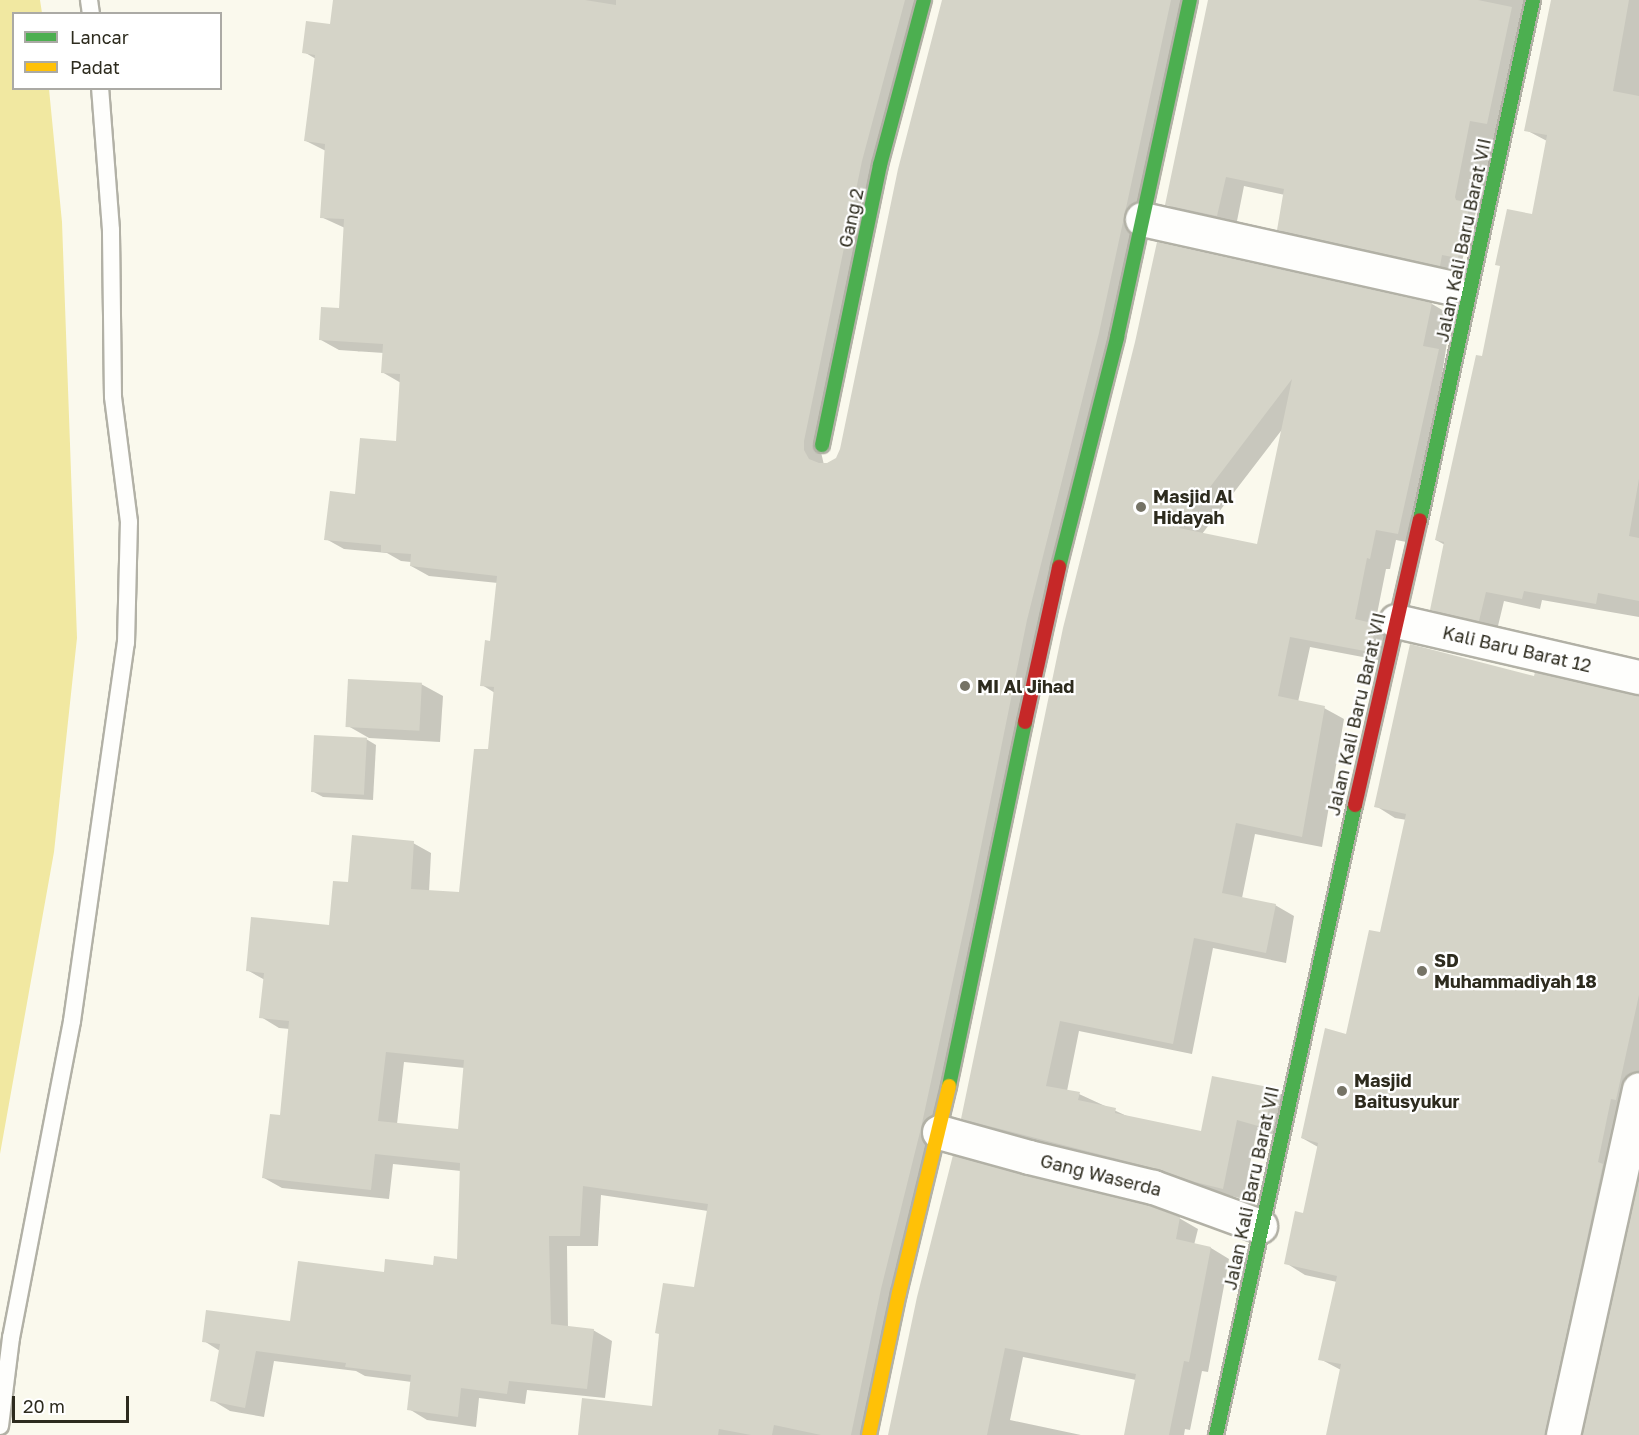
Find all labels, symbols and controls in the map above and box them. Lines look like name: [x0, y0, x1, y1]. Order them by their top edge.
legend: [12, 12, 222, 90]
text: Lancar: [70, 26, 129, 48]
text: Padat: [70, 56, 120, 78]
street label: Jalan Kali Baru Barat VII: [1431, 136, 1495, 344]
street label: Gang 2: [834, 186, 868, 250]
place label: Masjid Al Hidayah: [1153, 486, 1234, 528]
marker: Masjid Al Hidayah: [1134, 500, 1148, 514]
street label: Jalan Kali Baru Barat VII: [1322, 610, 1390, 818]
street label: Kali Baru Barat 12: [1440, 621, 1594, 677]
place label: MI Al Jihad: [977, 675, 1074, 697]
marker: MI Al Jihad: [958, 679, 972, 693]
place label: SD Muhammadiyah 18: [1434, 950, 1597, 992]
marker: SD Muhammadiyah 18: [1415, 964, 1429, 978]
place label: Masjid Baitusyukur: [1354, 1070, 1460, 1112]
street label: Jalan Kali Baru Barat VII: [1219, 1084, 1283, 1292]
marker: Masjid Baitusyukur: [1335, 1084, 1349, 1098]
street label: Gang Waserda: [1038, 1149, 1164, 1201]
scale bar: [15, 1384, 132, 1422]
text: 20 m: [23, 1395, 65, 1417]

